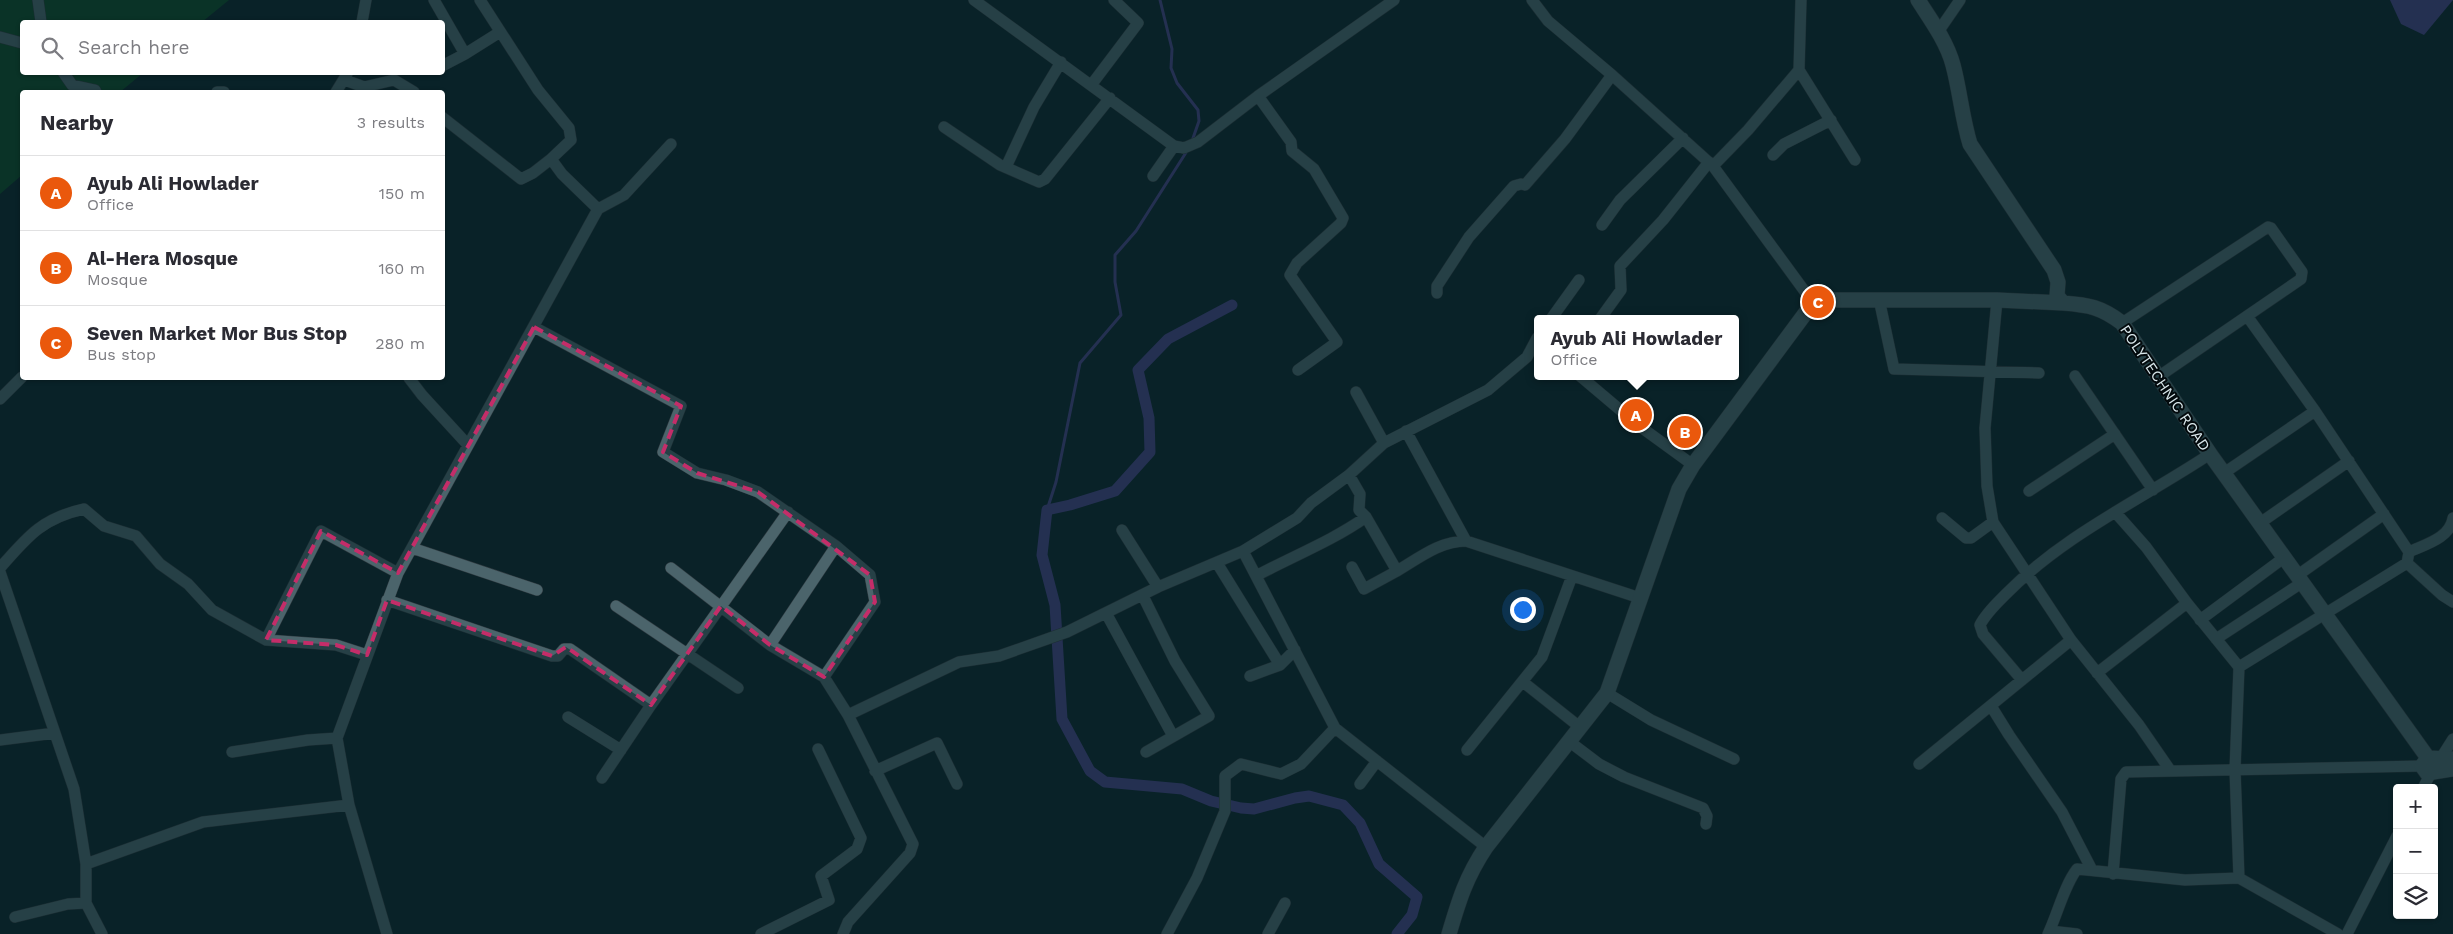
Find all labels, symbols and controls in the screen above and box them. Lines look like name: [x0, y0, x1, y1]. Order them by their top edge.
search box: [20, 20, 445, 75]
icon: search: [38, 34, 66, 62]
text: Search here: [78, 36, 189, 59]
text: Nearby: [40, 110, 113, 135]
text: 3 results: [357, 113, 425, 132]
text: Ayub Ali Howlader: [87, 172, 259, 195]
text: A: [51, 184, 61, 203]
text: 150 m: [379, 184, 425, 203]
text: Office: [87, 195, 134, 214]
text: Al-Hera Mosque: [87, 247, 238, 270]
text: B: [51, 259, 61, 278]
text: 160 m: [378, 259, 425, 278]
text: Mosque: [87, 270, 148, 289]
pin: C: [1802, 283, 1834, 321]
popup: [1534, 315, 1739, 380]
text: Seven Market Mor Bus Stop: [87, 322, 347, 345]
street label: POLYTECHNIC ROAD: [2116, 322, 2214, 454]
text: Ayub Ali Howlader: [1551, 327, 1722, 350]
text: C: [51, 334, 61, 353]
text: 280 m: [375, 334, 425, 353]
text: Bus stop: [87, 345, 156, 364]
text: Office: [1551, 350, 1598, 369]
pin: A: [1620, 396, 1652, 434]
pin: B: [1669, 413, 1701, 451]
your location: [1510, 597, 1536, 623]
map controls: [2393, 784, 2438, 919]
button: +: [2393, 784, 2438, 829]
button: −: [2393, 829, 2438, 874]
button: layers: [2393, 874, 2438, 919]

